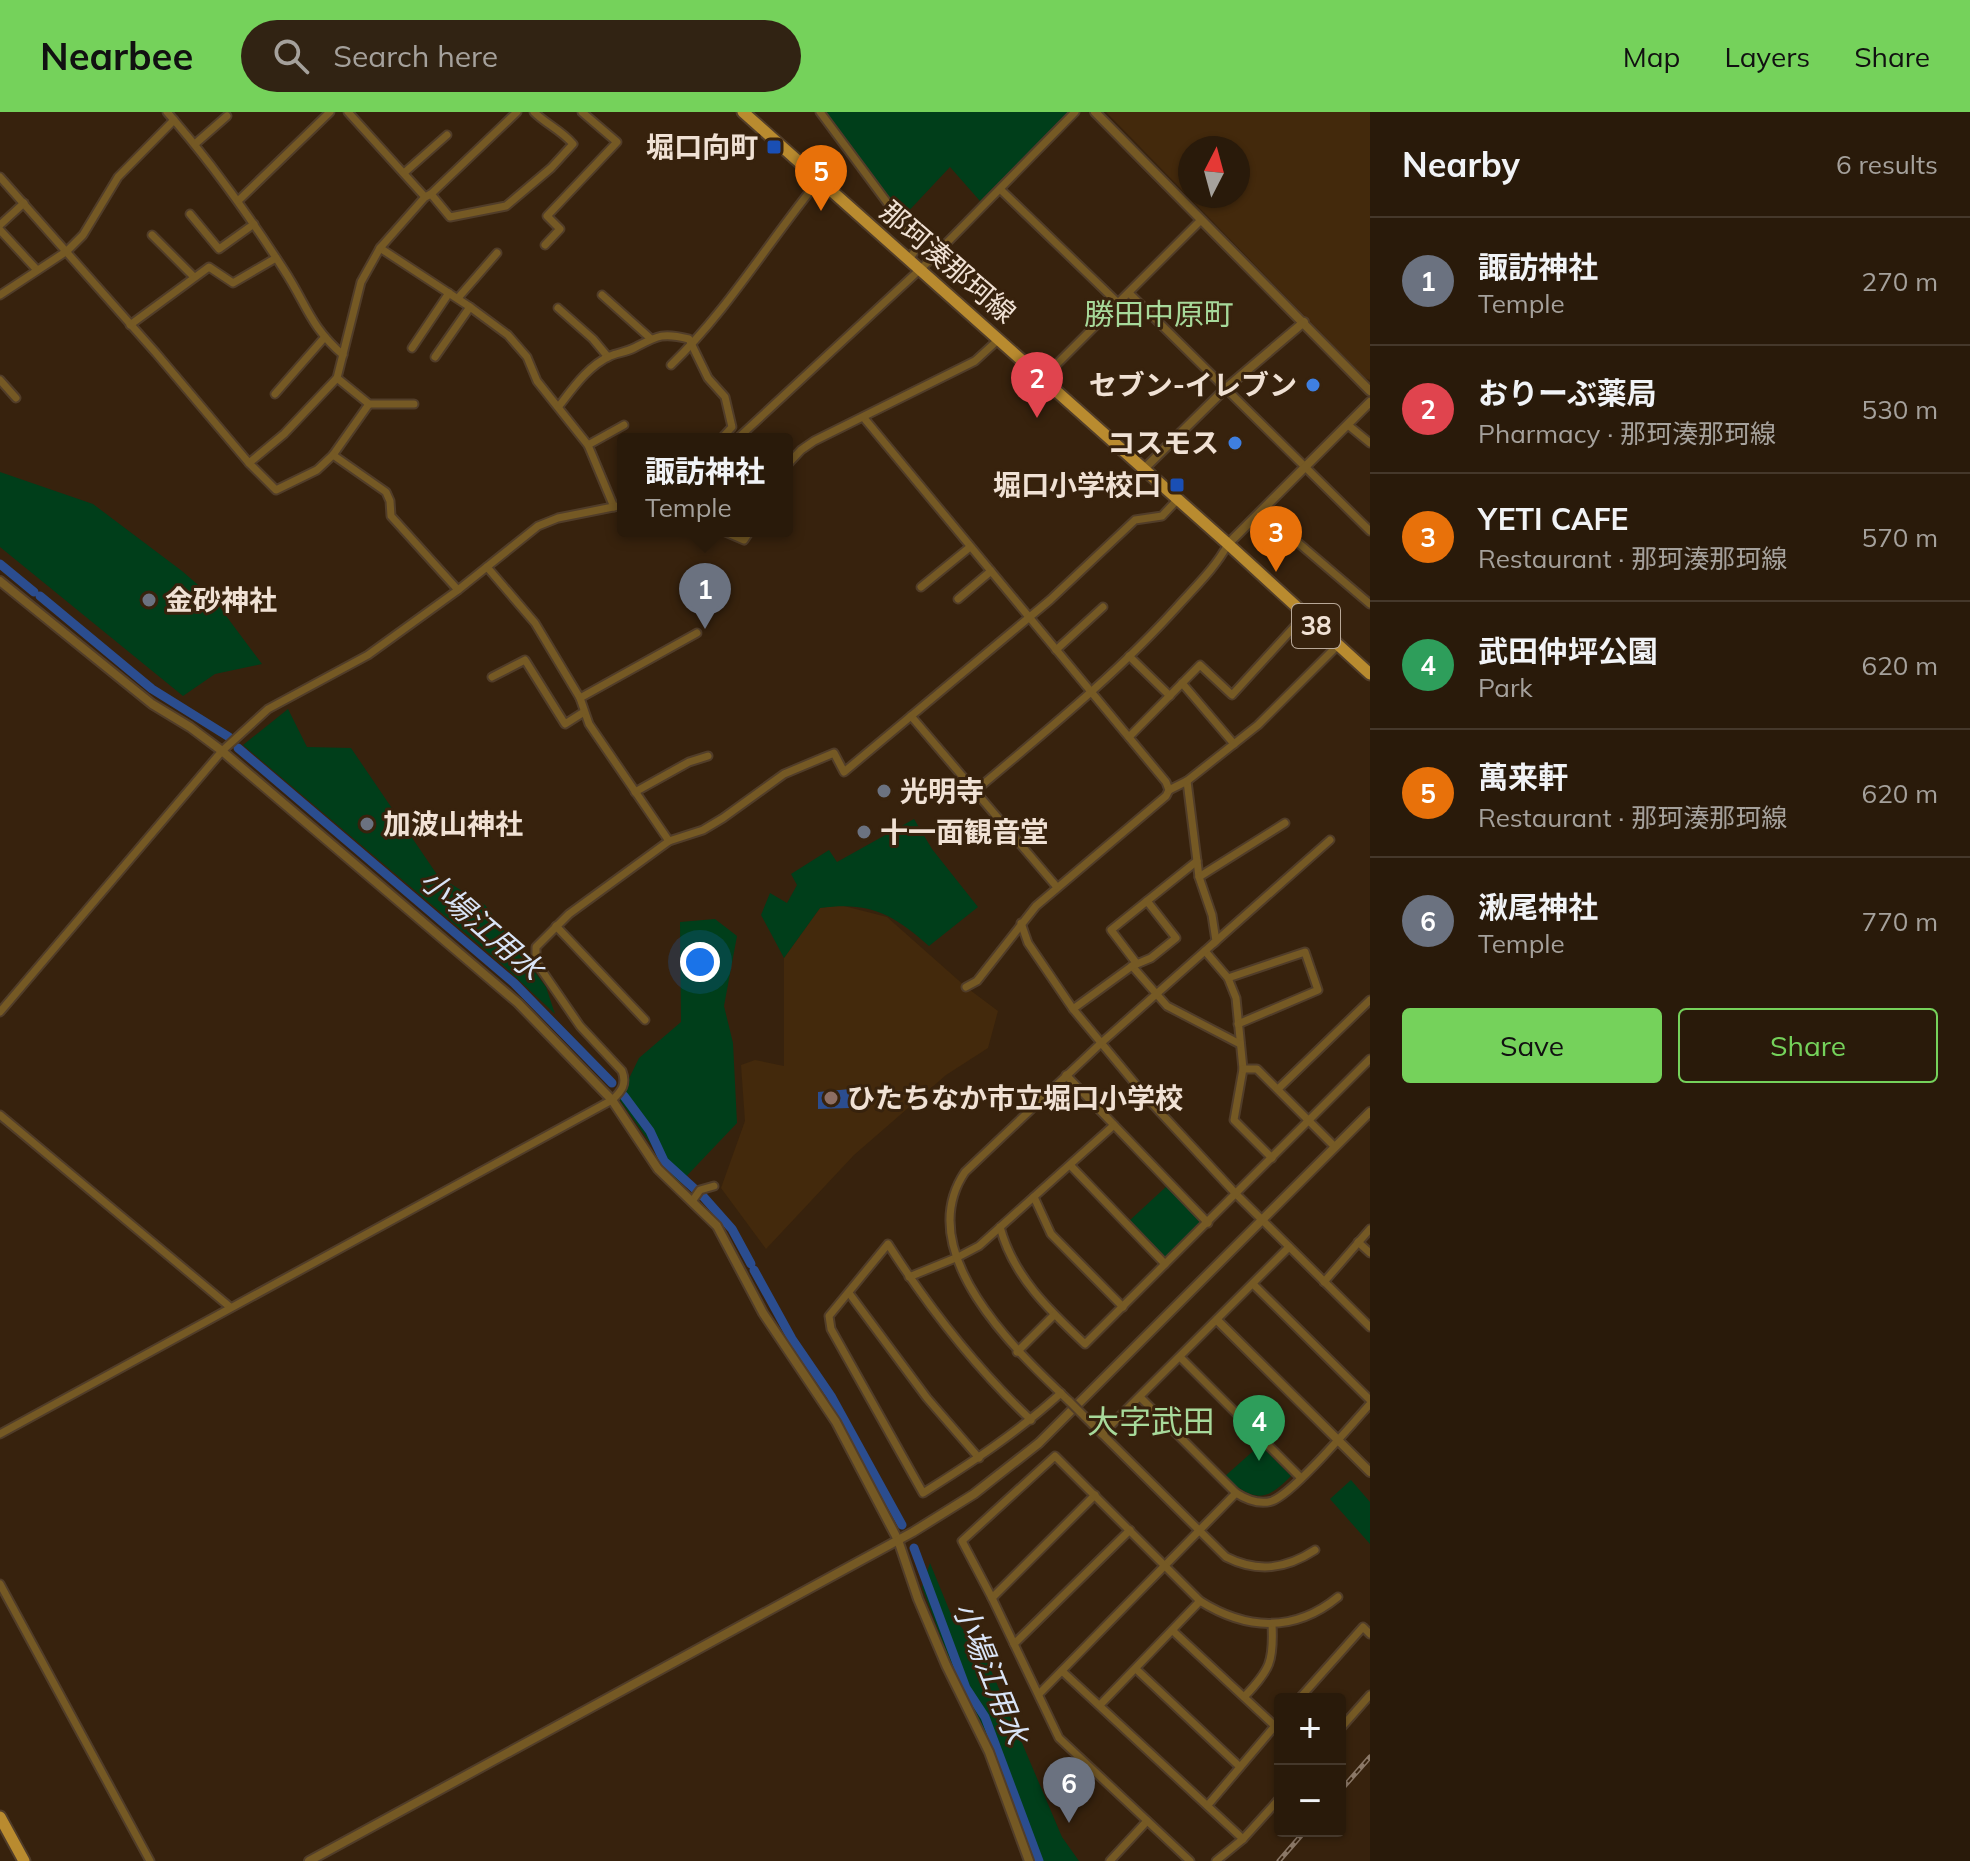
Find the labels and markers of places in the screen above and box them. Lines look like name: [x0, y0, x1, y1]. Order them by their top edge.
place label: 堀口向町: [646, 129, 758, 164]
marker: 堀口向町: [765, 138, 783, 156]
pin: 5: [795, 145, 847, 211]
pin: 2: [1011, 352, 1063, 418]
place label: セブン-イレブン: [1089, 367, 1297, 402]
marker: セブン-イレブン: [1304, 376, 1322, 394]
place label: コスモス: [1107, 425, 1219, 460]
marker: コスモス: [1226, 434, 1244, 452]
place label: 堀口小学校口: [993, 467, 1161, 502]
marker: 堀口小学校口: [1168, 476, 1186, 494]
pin: 3: [1250, 506, 1302, 572]
pin: 1: [679, 563, 731, 629]
place label: 金砂神社: [165, 582, 277, 617]
marker: 金砂神社: [140, 591, 158, 609]
place label: 光明寺: [900, 773, 984, 808]
marker: 光明寺: [875, 782, 893, 800]
place label: 加波山神社: [383, 806, 523, 841]
place label: 十一面観音堂: [880, 814, 1048, 849]
marker: 加波山神社: [358, 815, 376, 833]
marker: 十一面観音堂: [855, 823, 873, 841]
place label: ひたちなか市立堀口小学校: [847, 1080, 1183, 1115]
marker: ひたちなか市立堀口小学校: [822, 1089, 840, 1107]
pin: 4: [1233, 1395, 1285, 1461]
pin: 6: [1043, 1757, 1095, 1823]

